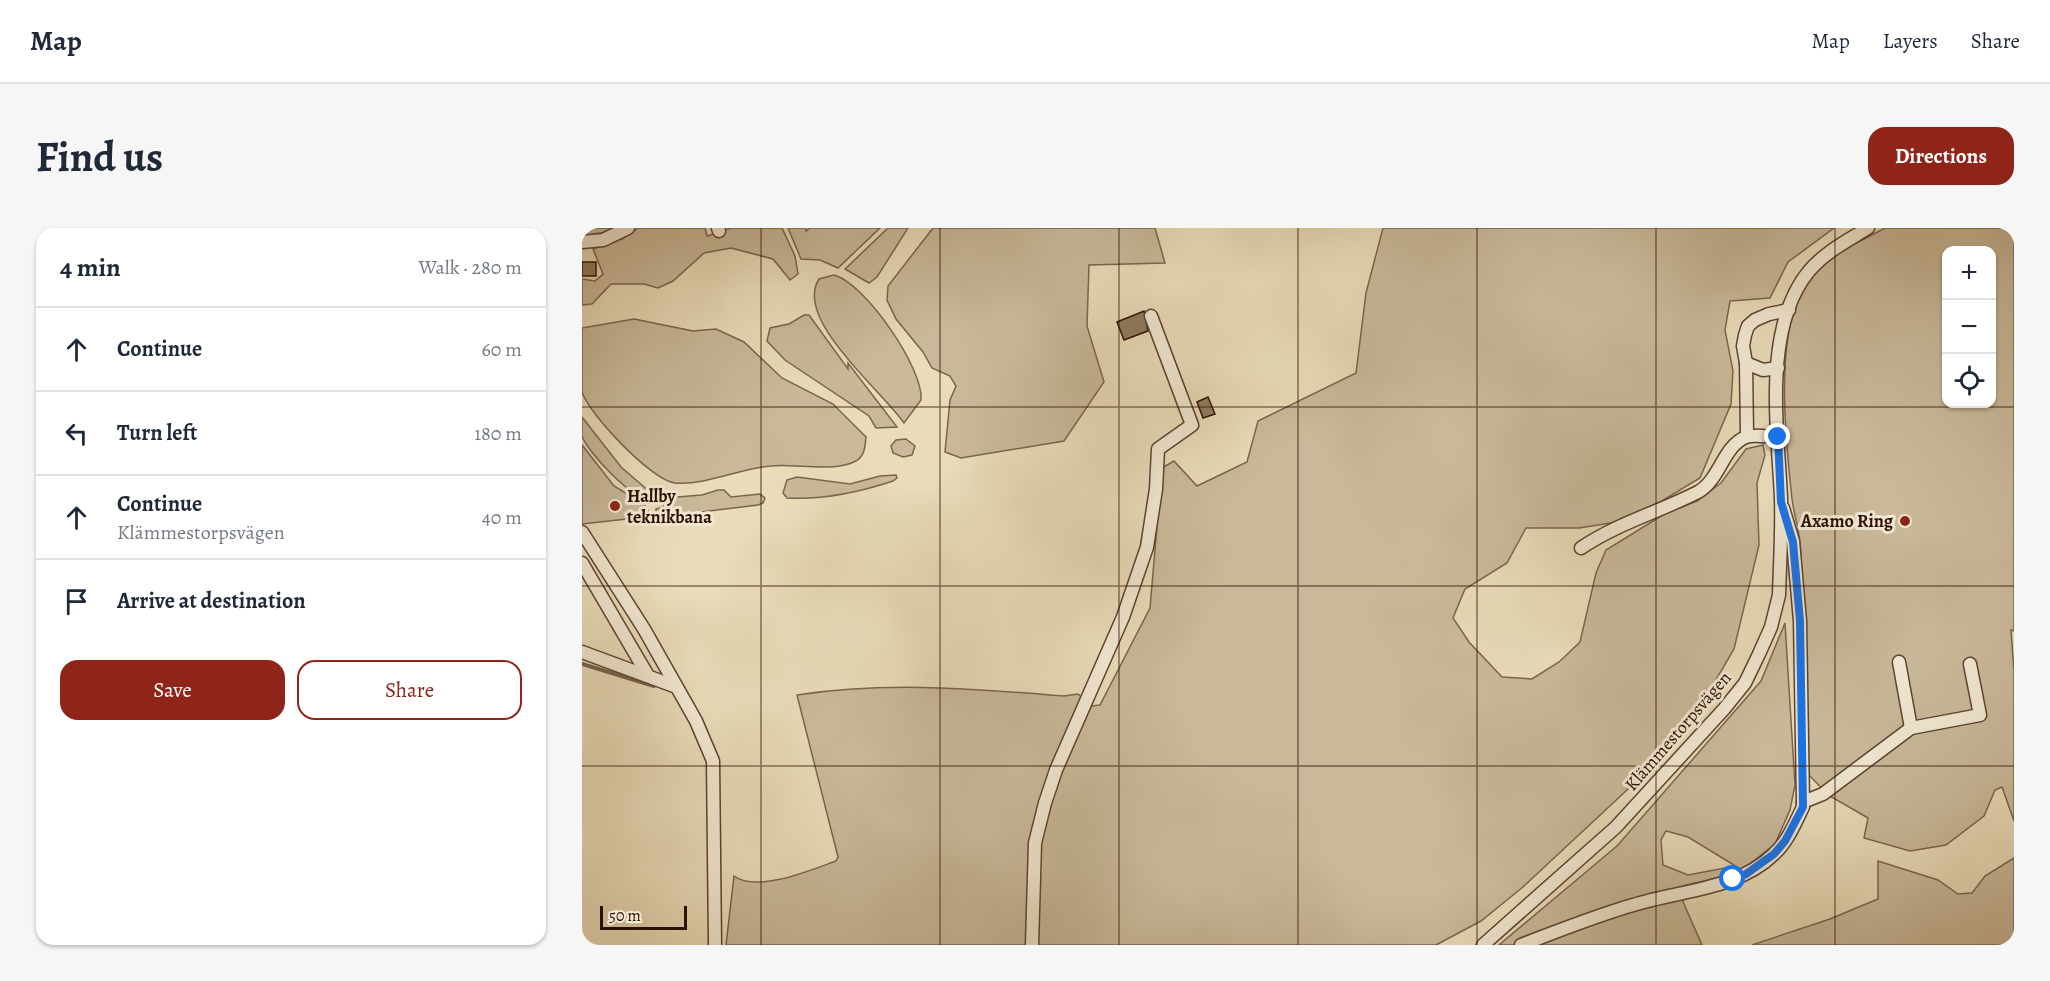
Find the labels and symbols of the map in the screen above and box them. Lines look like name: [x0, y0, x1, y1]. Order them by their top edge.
route end: [1764, 423, 1790, 449]
place label: Hallby teknikbana: [627, 484, 712, 529]
marker: Hallby teknikbana: [608, 499, 622, 513]
place label: Axamo Ring: [1800, 509, 1894, 533]
marker: Axamo Ring: [1898, 514, 1912, 528]
street label: Klämmestorpsvägen: [1619, 666, 1737, 796]
route start: [1719, 865, 1745, 891]
scale bar: [600, 903, 687, 930]

